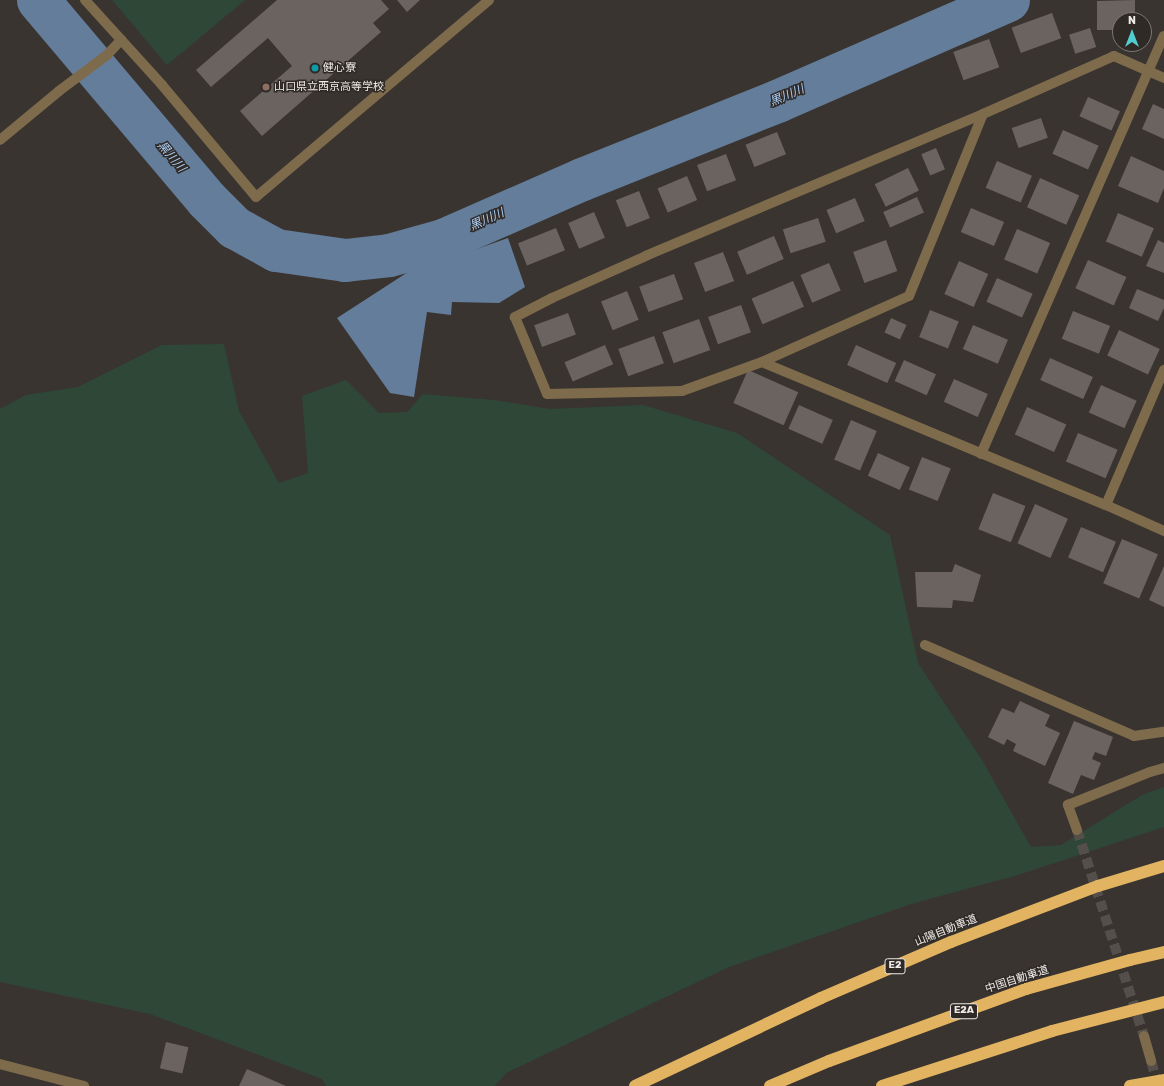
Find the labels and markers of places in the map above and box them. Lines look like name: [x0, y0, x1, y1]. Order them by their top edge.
place label: 健心寮: [323, 61, 356, 75]
marker: 健心寮: [310, 63, 320, 73]
place label: 山口県立西京高等学校: [274, 80, 384, 94]
marker: 山口県立西京高等学校: [261, 82, 271, 92]

